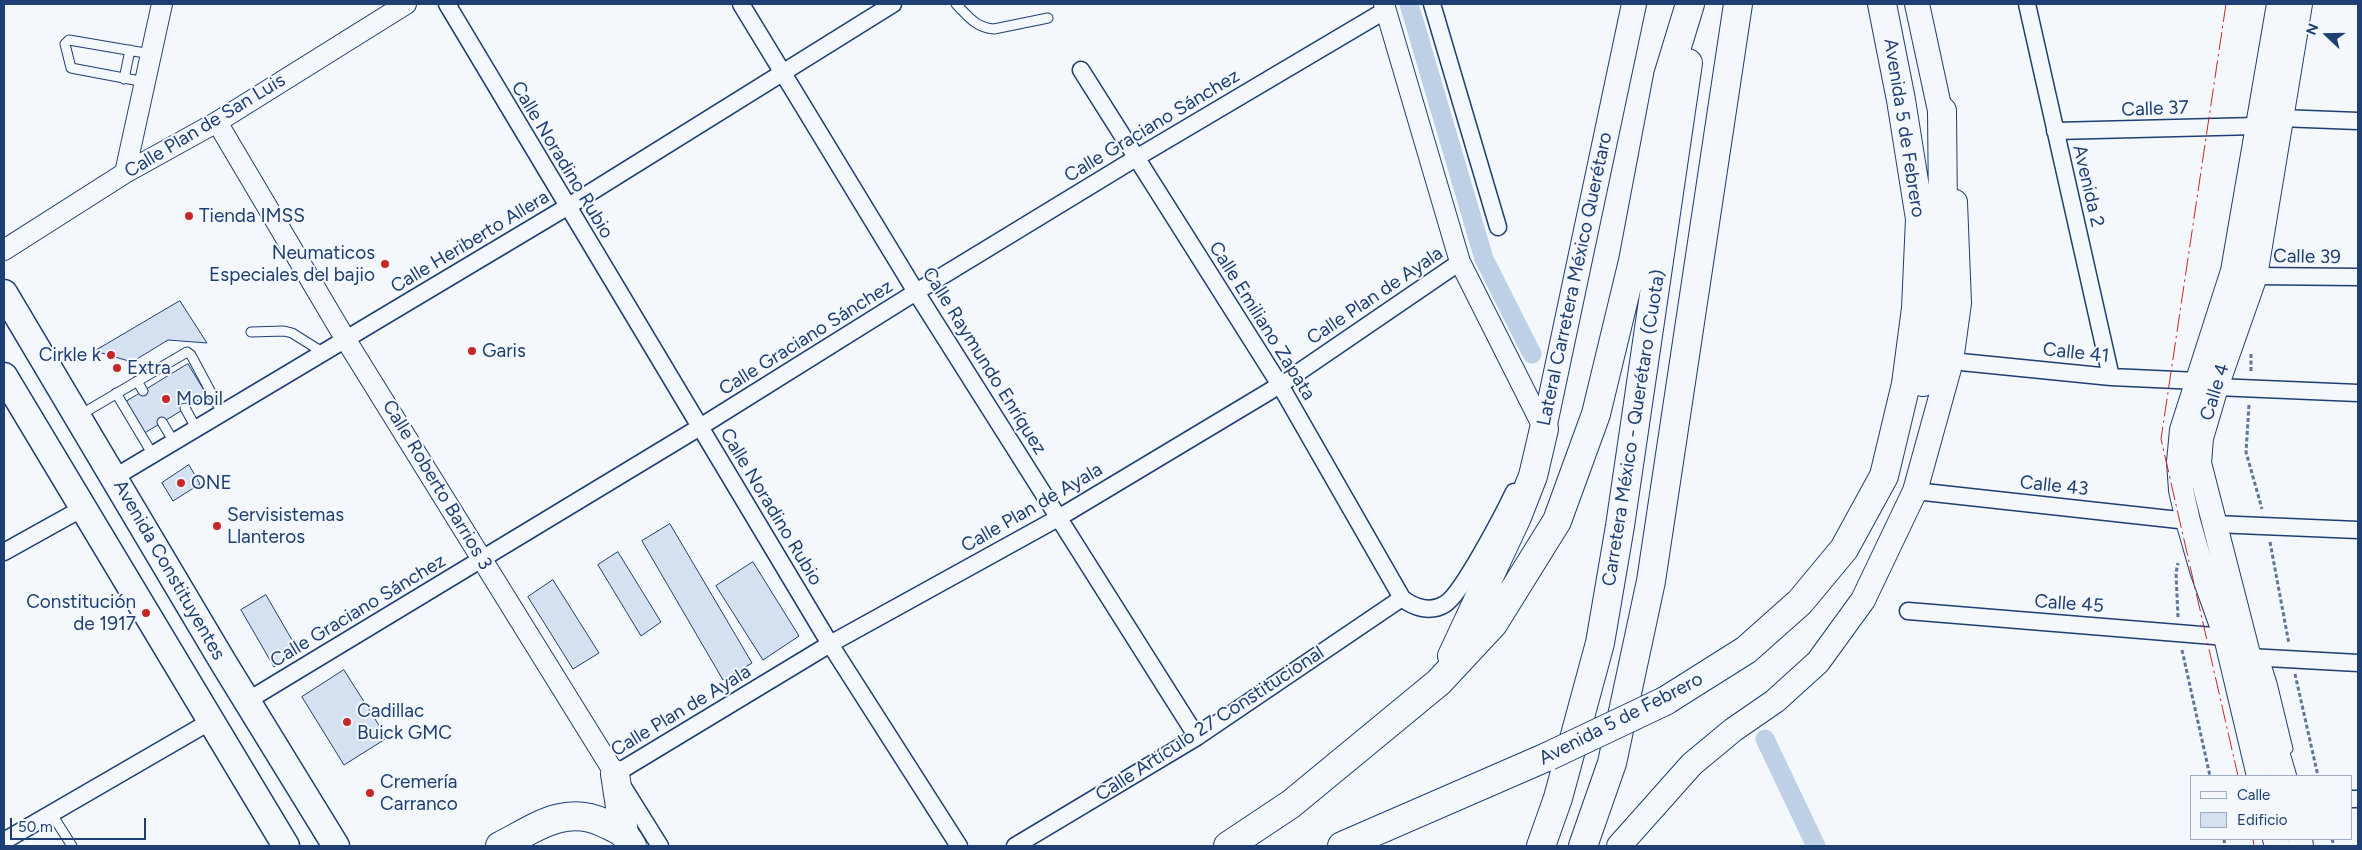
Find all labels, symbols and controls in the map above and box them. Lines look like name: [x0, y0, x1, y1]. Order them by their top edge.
north arrow: [2302, 10, 2352, 60]
text: N: [2303, 21, 2322, 38]
street label: Avenida 5 de Febrero: [1879, 37, 1929, 219]
street label: Calle Graciano Sánchez: [1060, 65, 1244, 187]
street label: Calle Plan de San Luis: [120, 69, 290, 183]
street label: Calle Noradino Rubio: [506, 77, 618, 243]
street label: Calle 37: [2121, 96, 2189, 122]
street label: Lateral Carretera México Querétaro: [1533, 130, 1617, 428]
street label: Avenida 2: [2067, 143, 2109, 229]
street label: Calle Heriberto Allera: [387, 186, 553, 298]
place label: Tienda IMSS: [199, 205, 305, 227]
marker: Tienda IMSS: [183, 210, 195, 222]
street label: Calle Emiliano Zapata: [1204, 237, 1320, 405]
place label: Neumaticos Especiales del bajio: [209, 242, 375, 286]
street label: Calle Plan de Ayala: [1303, 242, 1447, 350]
street label: Calle 39: [2273, 245, 2341, 269]
marker: Neumaticos Especiales del bajio: [379, 258, 391, 270]
street label: Calle Raymundo Enríquez: [917, 263, 1051, 459]
street label: Carretera México - Querétaro (Cuota): [1598, 268, 1670, 588]
street label: Calle Graciano Sánchez: [715, 275, 897, 401]
street label: Calle 41: [2042, 338, 2110, 368]
place label: Garis: [482, 340, 526, 362]
place label: Cirkle k: [39, 344, 101, 366]
marker: Garis: [466, 345, 478, 357]
marker: Cirkle k: [105, 349, 117, 361]
place label: Extra: [127, 357, 171, 379]
street label: Calle 4: [2196, 361, 2234, 423]
marker: Extra: [111, 362, 123, 374]
place label: Mobil: [176, 388, 223, 410]
marker: Mobil: [160, 393, 172, 405]
street label: Calle Roberto Barrios 3: [377, 396, 497, 574]
street label: Calle Noradino Rubio: [715, 424, 827, 590]
street label: Calle Plan de Ayala: [957, 458, 1107, 558]
street label: Calle 43: [2019, 471, 2089, 501]
place label: ONE: [191, 472, 232, 494]
street label: Avenida Constituyentes: [108, 476, 230, 664]
marker: ONE: [175, 477, 187, 489]
place label: Servisistemas Llanteros: [227, 504, 344, 548]
marker: Servisistemas Llanteros: [211, 520, 223, 532]
street label: Calle Graciano Sánchez: [266, 550, 450, 672]
street label: Calle 45: [2034, 590, 2104, 618]
place label: Constitución de 1917: [26, 591, 136, 635]
marker: Constitución de 1917: [140, 607, 152, 619]
street label: Calle Artículo 27 Constitucional: [1092, 642, 1328, 806]
street label: Calle Plan de Ayala: [607, 660, 755, 762]
street label: Avenida 5 de Febrero: [1535, 668, 1707, 770]
place label: Cadillac Buick GMC: [357, 700, 452, 744]
marker: Cadillac Buick GMC: [341, 716, 353, 728]
place label: Cremería Carranco: [380, 771, 458, 815]
legend: [2190, 775, 2352, 840]
text: Calle: [2237, 786, 2270, 804]
marker: Cremería Carranco: [364, 787, 376, 799]
scale bar: [12, 808, 149, 840]
text: Edificio: [2237, 811, 2287, 829]
text: 50 m: [18, 818, 53, 836]

